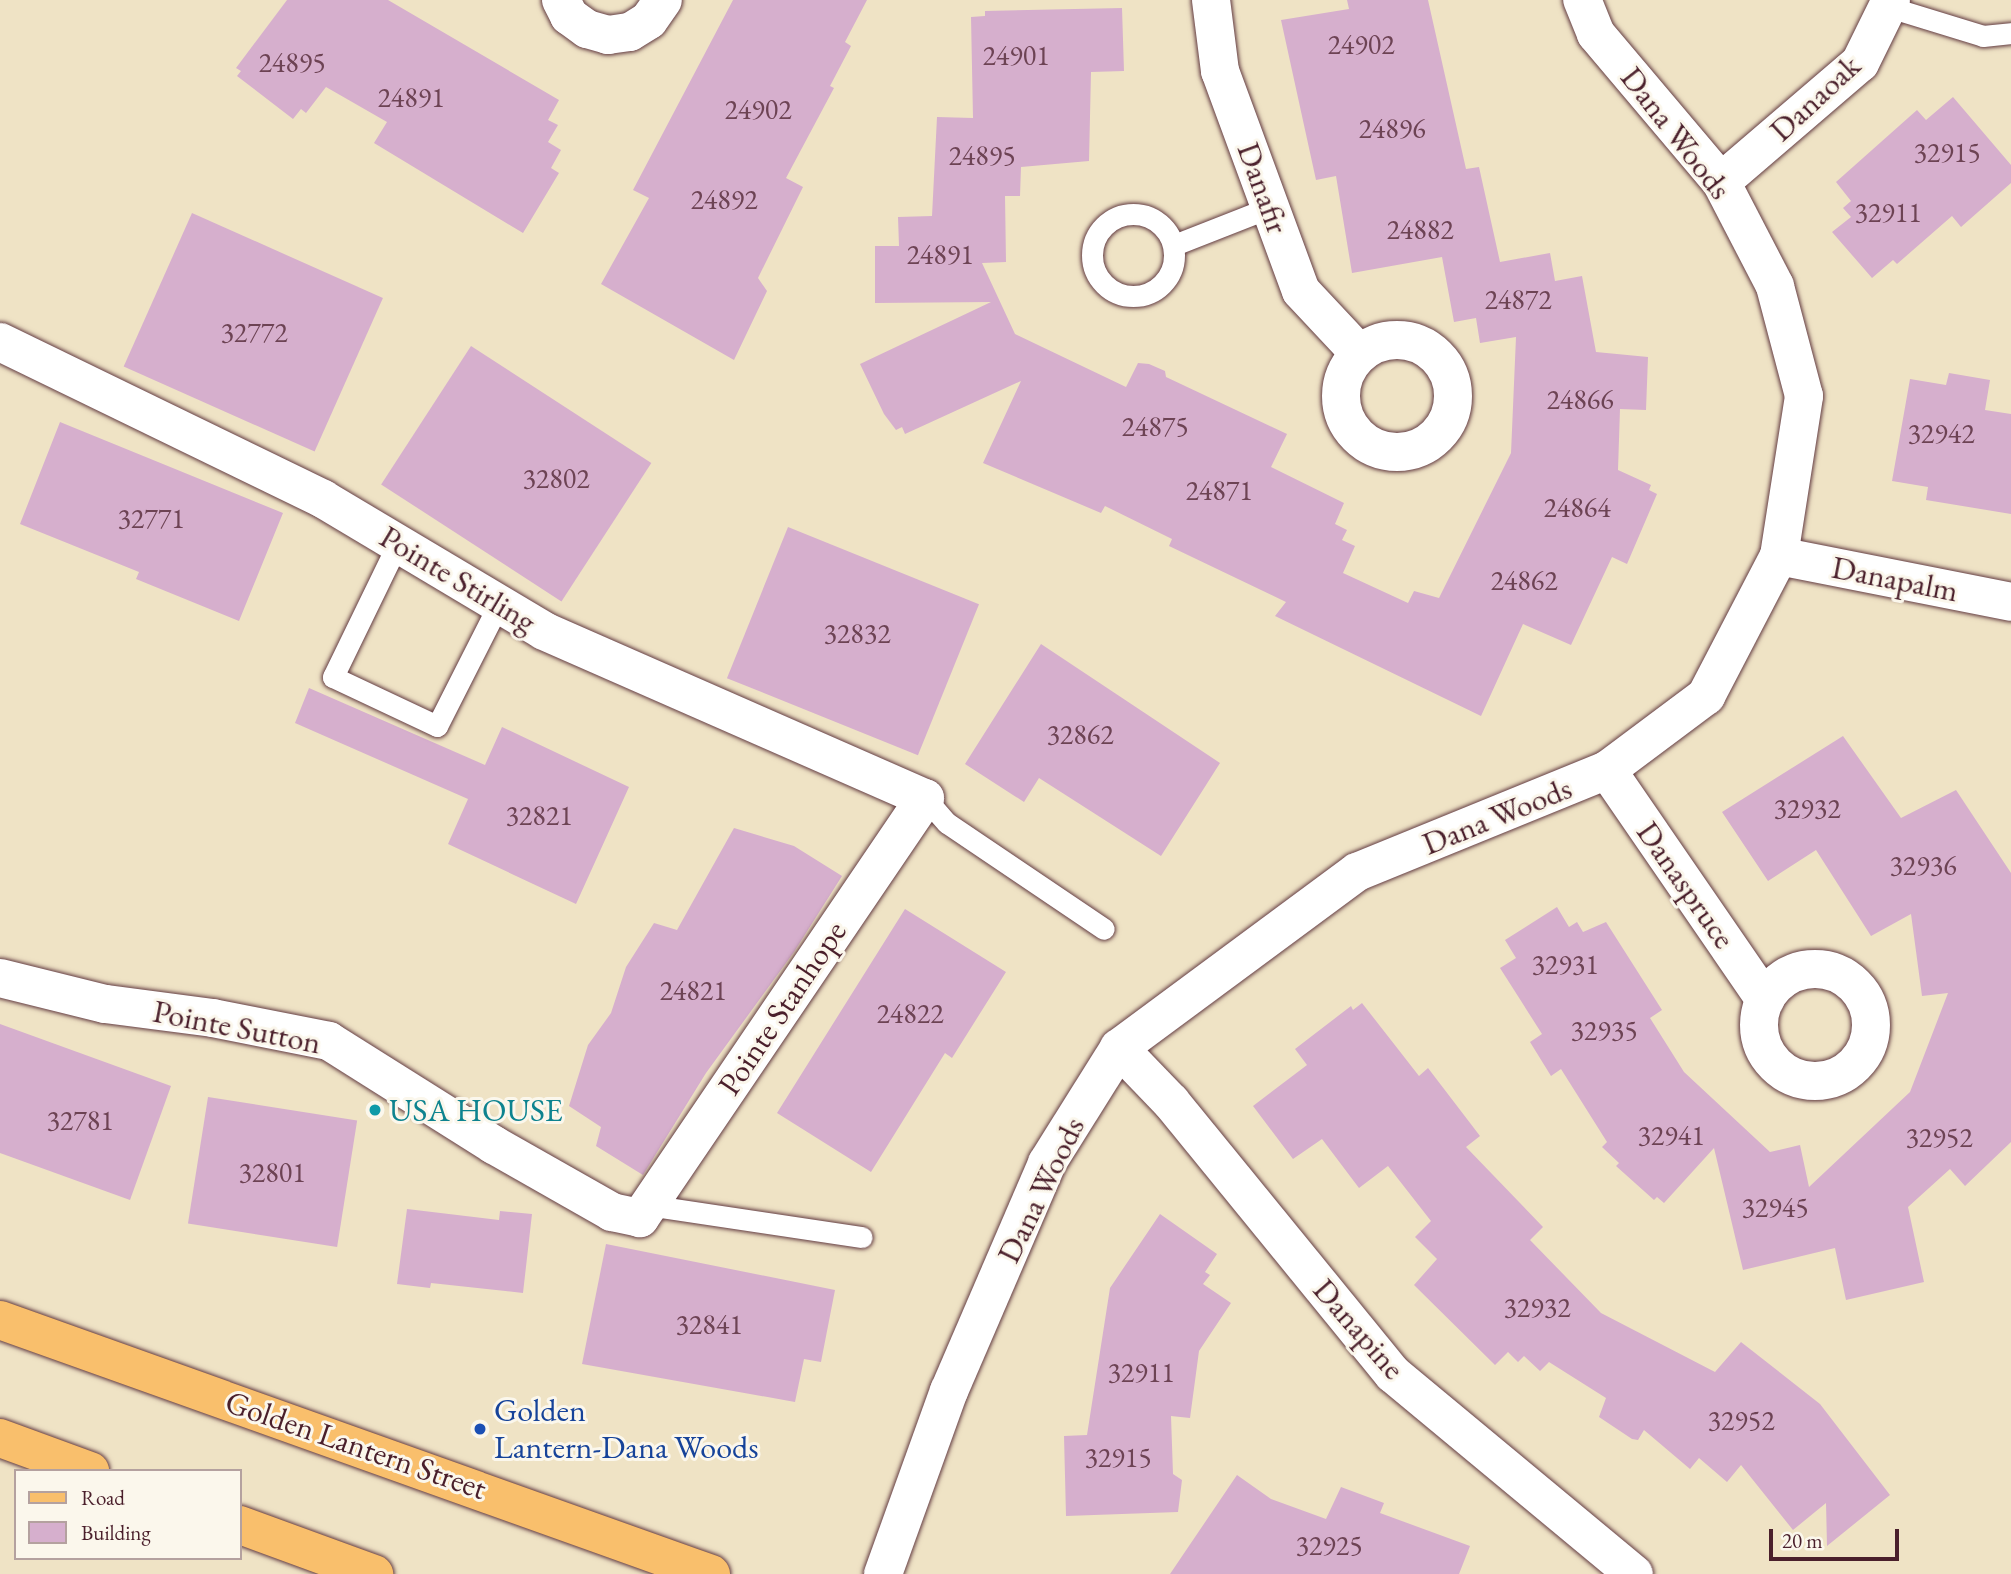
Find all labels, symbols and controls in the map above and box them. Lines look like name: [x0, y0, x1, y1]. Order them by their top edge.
house number: 24902: [1327, 27, 1395, 61]
house number: 24901: [982, 38, 1050, 72]
house number: 24895: [258, 45, 326, 79]
street label: Danaoak: [1762, 47, 1868, 149]
street label: Dana Woods: [1612, 59, 1740, 207]
house number: 24891: [377, 80, 445, 114]
house number: 24902: [724, 92, 792, 126]
house number: 24896: [1358, 111, 1426, 145]
house number: 32915: [1913, 135, 1981, 169]
street label: Danafir: [1229, 137, 1297, 239]
house number: 24895: [948, 138, 1016, 172]
house number: 24892: [690, 182, 758, 216]
house number: 32911: [1854, 195, 1922, 229]
house number: 24882: [1386, 212, 1454, 246]
house number: 24891: [906, 237, 974, 271]
house number: 24872: [1484, 282, 1552, 316]
house number: 32772: [220, 315, 288, 349]
house number: 24866: [1546, 382, 1614, 416]
house number: 24875: [1121, 409, 1189, 443]
house number: 32942: [1907, 416, 1975, 450]
house number: 32802: [522, 461, 590, 495]
house number: 24871: [1185, 473, 1253, 507]
house number: 24864: [1543, 490, 1611, 524]
house number: 32771: [117, 501, 185, 535]
street label: Pointe Stirling: [373, 517, 543, 641]
street label: Danapalm: [1829, 548, 1961, 610]
house number: 24862: [1490, 563, 1558, 597]
house number: 32832: [823, 616, 891, 650]
house number: 32862: [1046, 717, 1114, 751]
street label: Dana Woods: [1417, 769, 1577, 863]
house number: 32932: [1773, 791, 1841, 825]
house number: 32821: [505, 798, 573, 832]
street label: Danaspruce: [1628, 814, 1744, 956]
house number: 32936: [1889, 848, 1957, 882]
street label: Pointe Stanhope: [710, 914, 854, 1102]
house number: 32931: [1531, 947, 1599, 981]
house number: 24821: [659, 973, 727, 1007]
street label: Pointe Sutton: [150, 992, 324, 1062]
house number: 24822: [876, 996, 944, 1030]
house number: 32935: [1570, 1013, 1638, 1047]
place label: USA HOUSE: [389, 1091, 563, 1129]
marker: USA HOUSE: [367, 1102, 383, 1118]
house number: 32781: [46, 1103, 114, 1137]
street label: Dana Woods: [989, 1111, 1093, 1269]
house number: 32941: [1637, 1118, 1705, 1152]
house number: 32952: [1905, 1120, 1973, 1154]
house number: 32801: [238, 1155, 306, 1189]
house number: 32945: [1741, 1190, 1809, 1224]
street label: Danapine: [1305, 1271, 1413, 1387]
house number: 32932: [1503, 1290, 1571, 1324]
house number: 32841: [675, 1307, 743, 1341]
house number: 32911: [1107, 1355, 1175, 1389]
street label: Golden Lantern Street: [220, 1382, 492, 1508]
place label: Golden Lantern-Dana Woods: [494, 1392, 759, 1467]
house number: 32952: [1707, 1403, 1775, 1437]
marker: Golden Lantern-Dana Woods: [472, 1421, 488, 1437]
house number: 32915: [1084, 1440, 1152, 1474]
legend: [14, 1469, 242, 1560]
text: Road: [81, 1484, 125, 1511]
scale bar: [1773, 1514, 1902, 1558]
text: Building: [81, 1519, 151, 1546]
text: 20 m: [1782, 1527, 1823, 1554]
house number: 32925: [1295, 1528, 1363, 1562]

